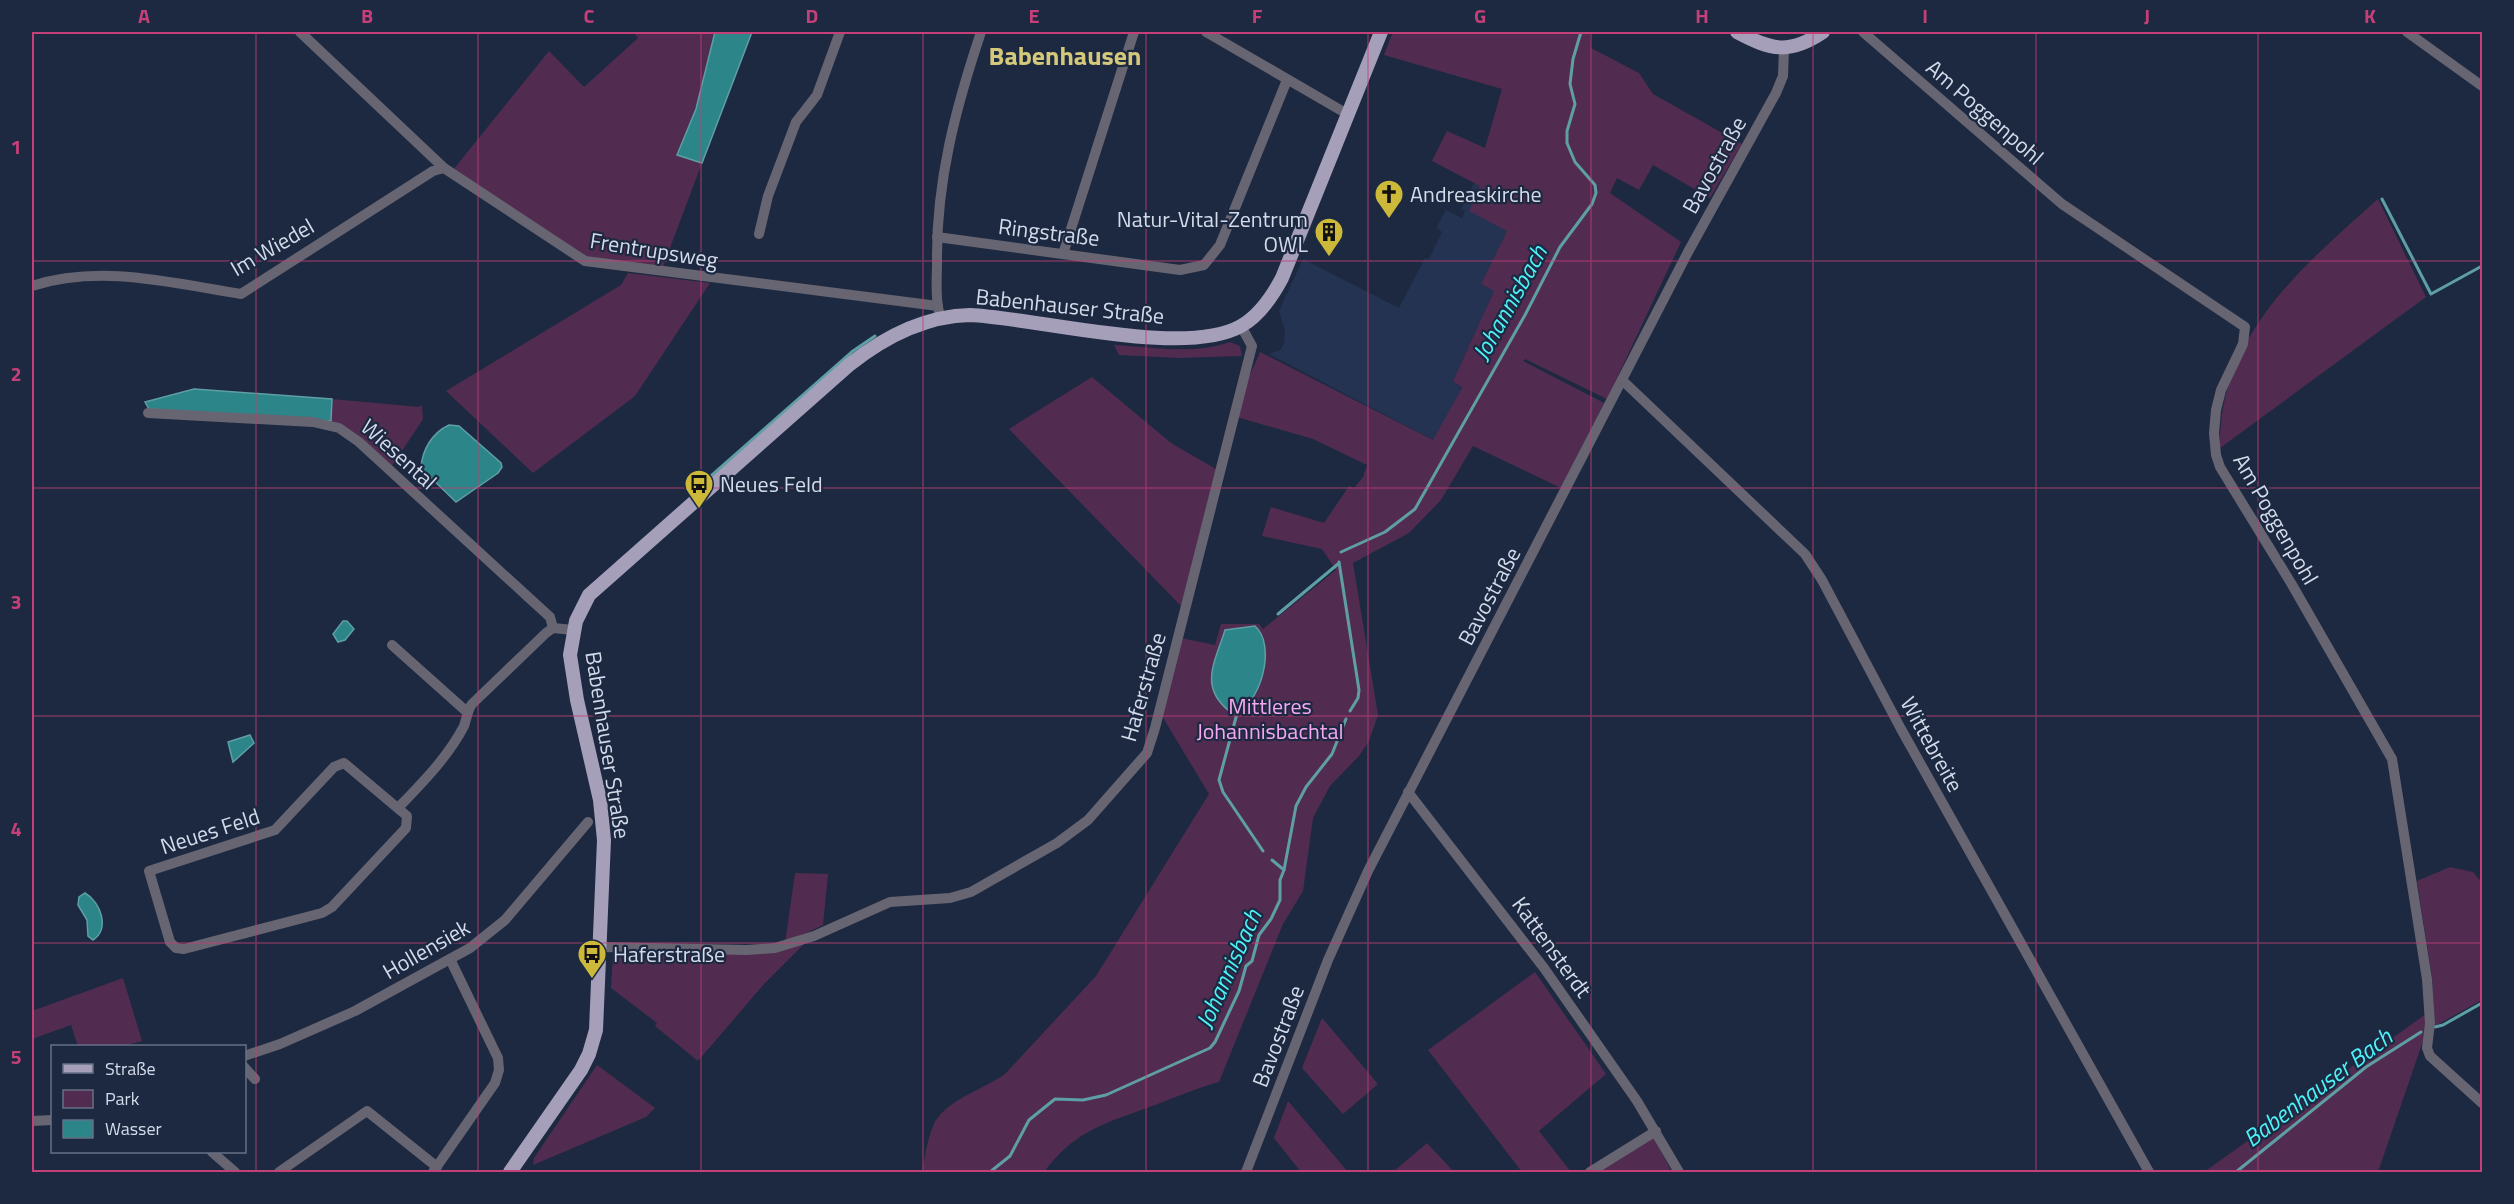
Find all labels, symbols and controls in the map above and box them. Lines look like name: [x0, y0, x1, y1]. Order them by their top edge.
text: A: [138, 0, 150, 31]
text: B: [361, 0, 373, 31]
text: C: [584, 0, 595, 31]
text: D: [806, 0, 818, 31]
text: E: [1028, 0, 1040, 31]
text: F: [1252, 0, 1263, 31]
text: G: [1474, 0, 1486, 31]
text: H: [1695, 0, 1709, 31]
text: I: [1922, 0, 1928, 31]
text: J: [2144, 0, 2150, 31]
text: K: [2364, 0, 2376, 31]
district label: Babenhausen: [989, 36, 1141, 75]
street label: Am Poggenpohl: [1919, 51, 2051, 173]
street label: Bavostraße: [1673, 110, 1755, 220]
text: 1: [10, 131, 22, 162]
place label: Andreaskirche: [1410, 177, 1542, 211]
church icon: Andreaskirche: [1373, 178, 1405, 220]
place label: Natur-Vital-Zentrum OWL: [1117, 202, 1308, 261]
street label: Im Wiedel: [224, 209, 320, 285]
street label: Ringstraße: [996, 209, 1102, 255]
building icon: Natur-Vital-Zentrum OWL: [1313, 216, 1345, 258]
street label: Frentrupsweg: [588, 223, 720, 277]
water label: Johannisbach: [1463, 237, 1556, 367]
street label: Babenhauser Straße: [974, 279, 1166, 333]
text: 2: [10, 358, 22, 389]
street label: Wiesental: [353, 410, 445, 498]
street label: Am Poggenpohl: [2225, 447, 2327, 591]
place label: Neues Feld: [720, 467, 823, 501]
bus stop icon: Neues Feld: [683, 468, 715, 510]
street label: Bavostraße: [1449, 541, 1529, 651]
text: 3: [10, 586, 22, 617]
street label: Haferstraße: [1111, 628, 1175, 746]
street label: Babenhauser Straße: [576, 649, 640, 841]
park label: Mittleres Johannisbachtal: [1196, 689, 1344, 748]
street label: Wittebreite: [1892, 690, 1972, 798]
street label: Neues Feld: [156, 799, 264, 863]
text: 4: [10, 813, 22, 844]
street label: Kattensterdt: [1504, 889, 1600, 1005]
water label: Johannisbach: [1186, 902, 1271, 1034]
street label: Hollensiek: [376, 910, 477, 988]
place label: Haferstraße: [613, 937, 725, 971]
bus stop icon: Haferstraße: [576, 938, 608, 980]
street label: Bavostraße: [1243, 980, 1313, 1092]
water label: Babenhauser Bach: [2235, 1018, 2400, 1155]
text: 5: [10, 1041, 22, 1072]
legend: [51, 1045, 246, 1153]
text: Straße: [105, 1055, 156, 1082]
text: Park: [105, 1085, 140, 1112]
text: Wasser: [105, 1115, 162, 1142]

